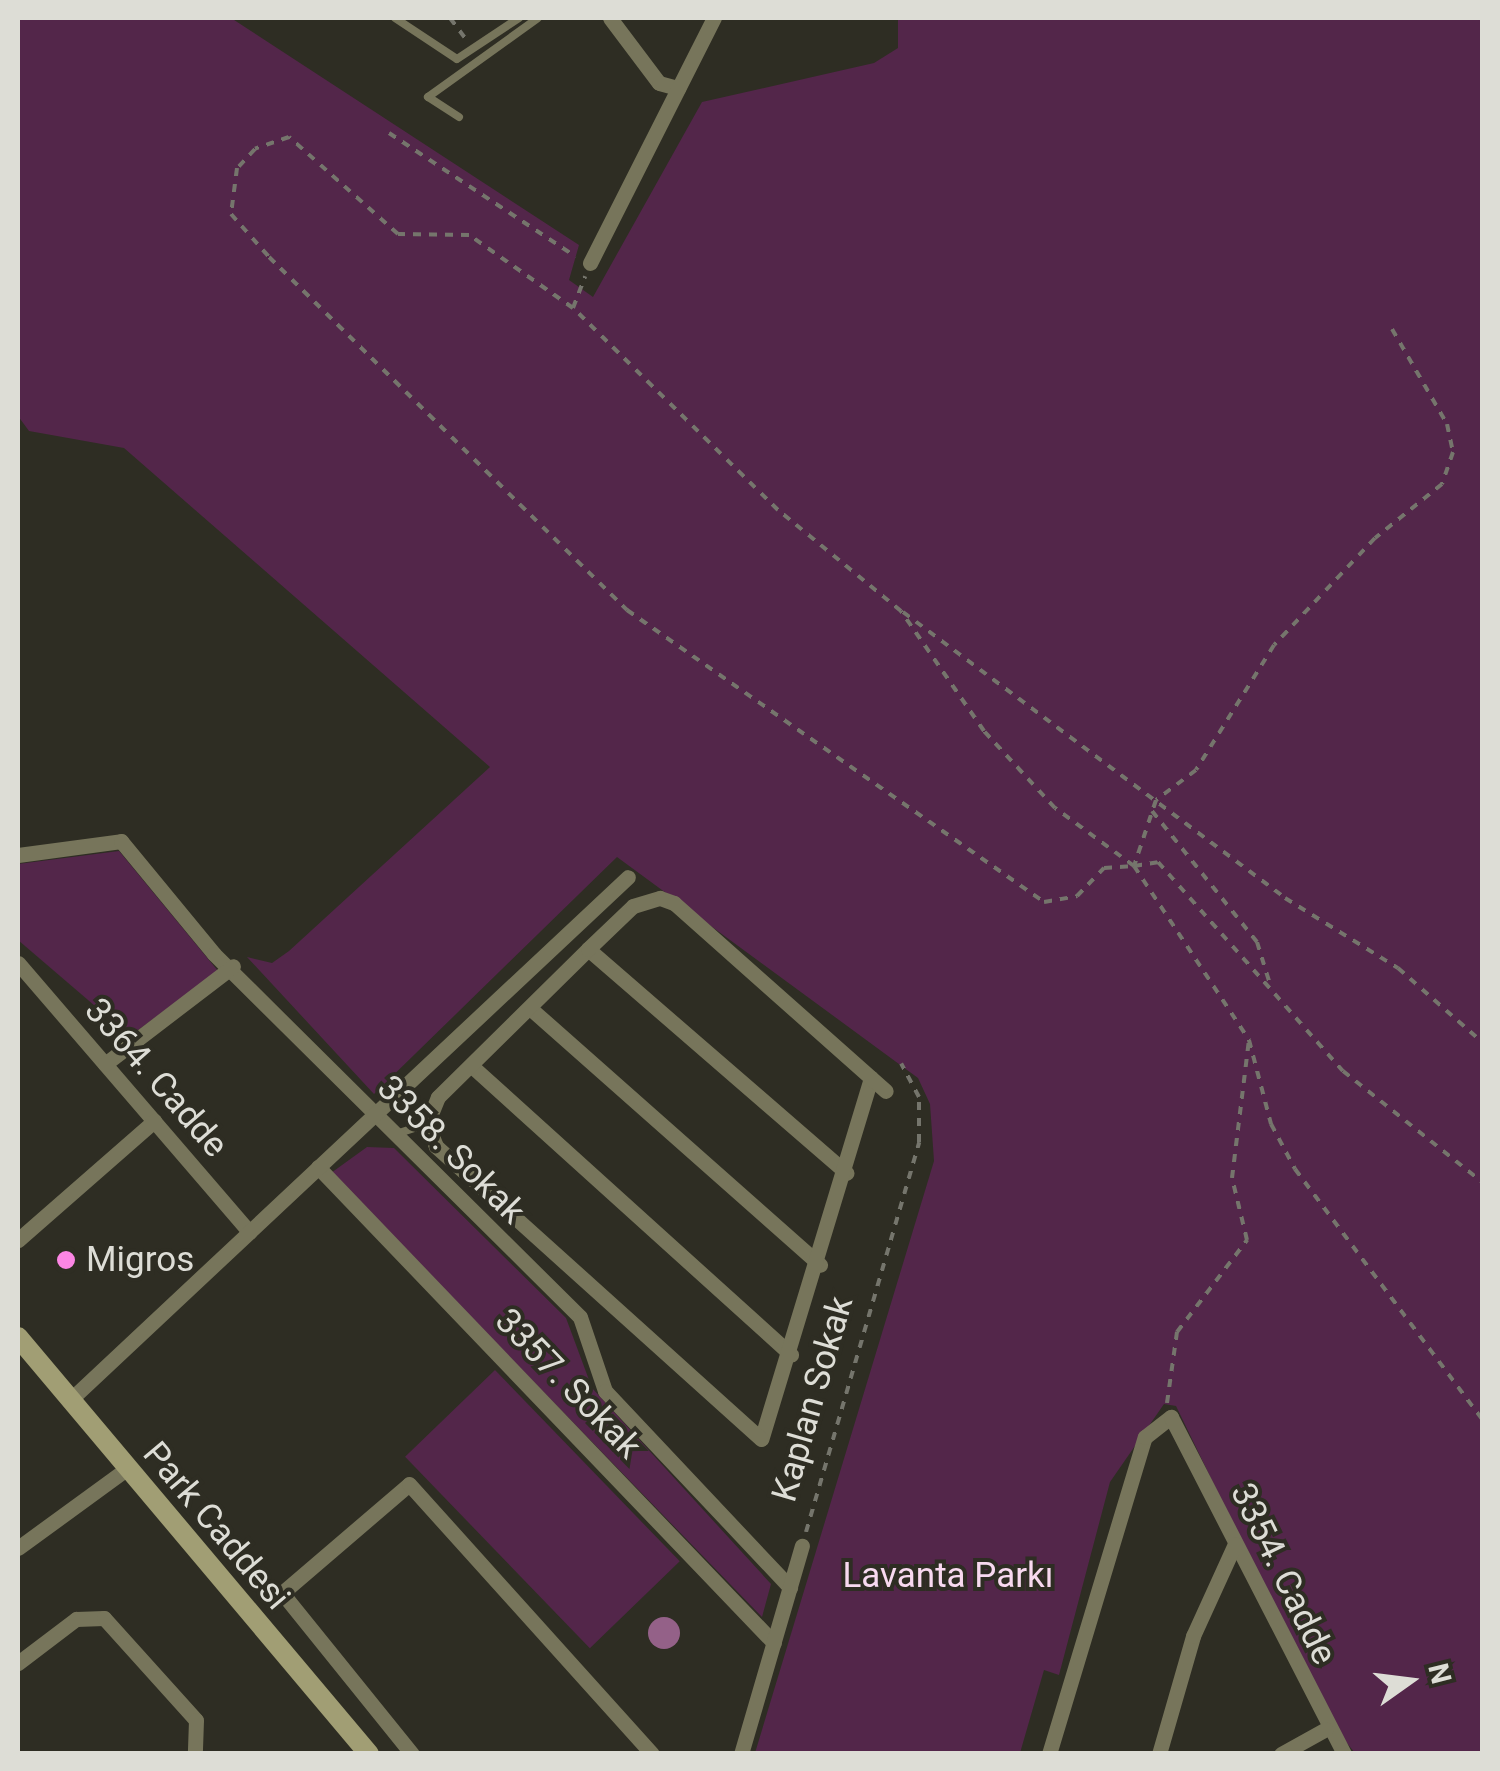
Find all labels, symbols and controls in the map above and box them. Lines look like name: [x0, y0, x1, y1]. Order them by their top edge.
street label: 3364. Cadde: [76, 990, 236, 1166]
street label: 3358. Sokak: [368, 1067, 534, 1233]
place label: Migros: [86, 1239, 194, 1281]
marker: Migros: [55, 1249, 77, 1271]
street label: Kaplan Sokak: [764, 1292, 862, 1506]
street label: 3357. Sokak: [486, 1300, 650, 1468]
street label: Park Caddesi: [134, 1434, 298, 1618]
street label: 3354. Cadde: [1221, 1477, 1345, 1671]
park label: Lavanta Parkı: [842, 1555, 1054, 1597]
north arrow: [1360, 1631, 1460, 1731]
text: N: [1421, 1660, 1458, 1687]

